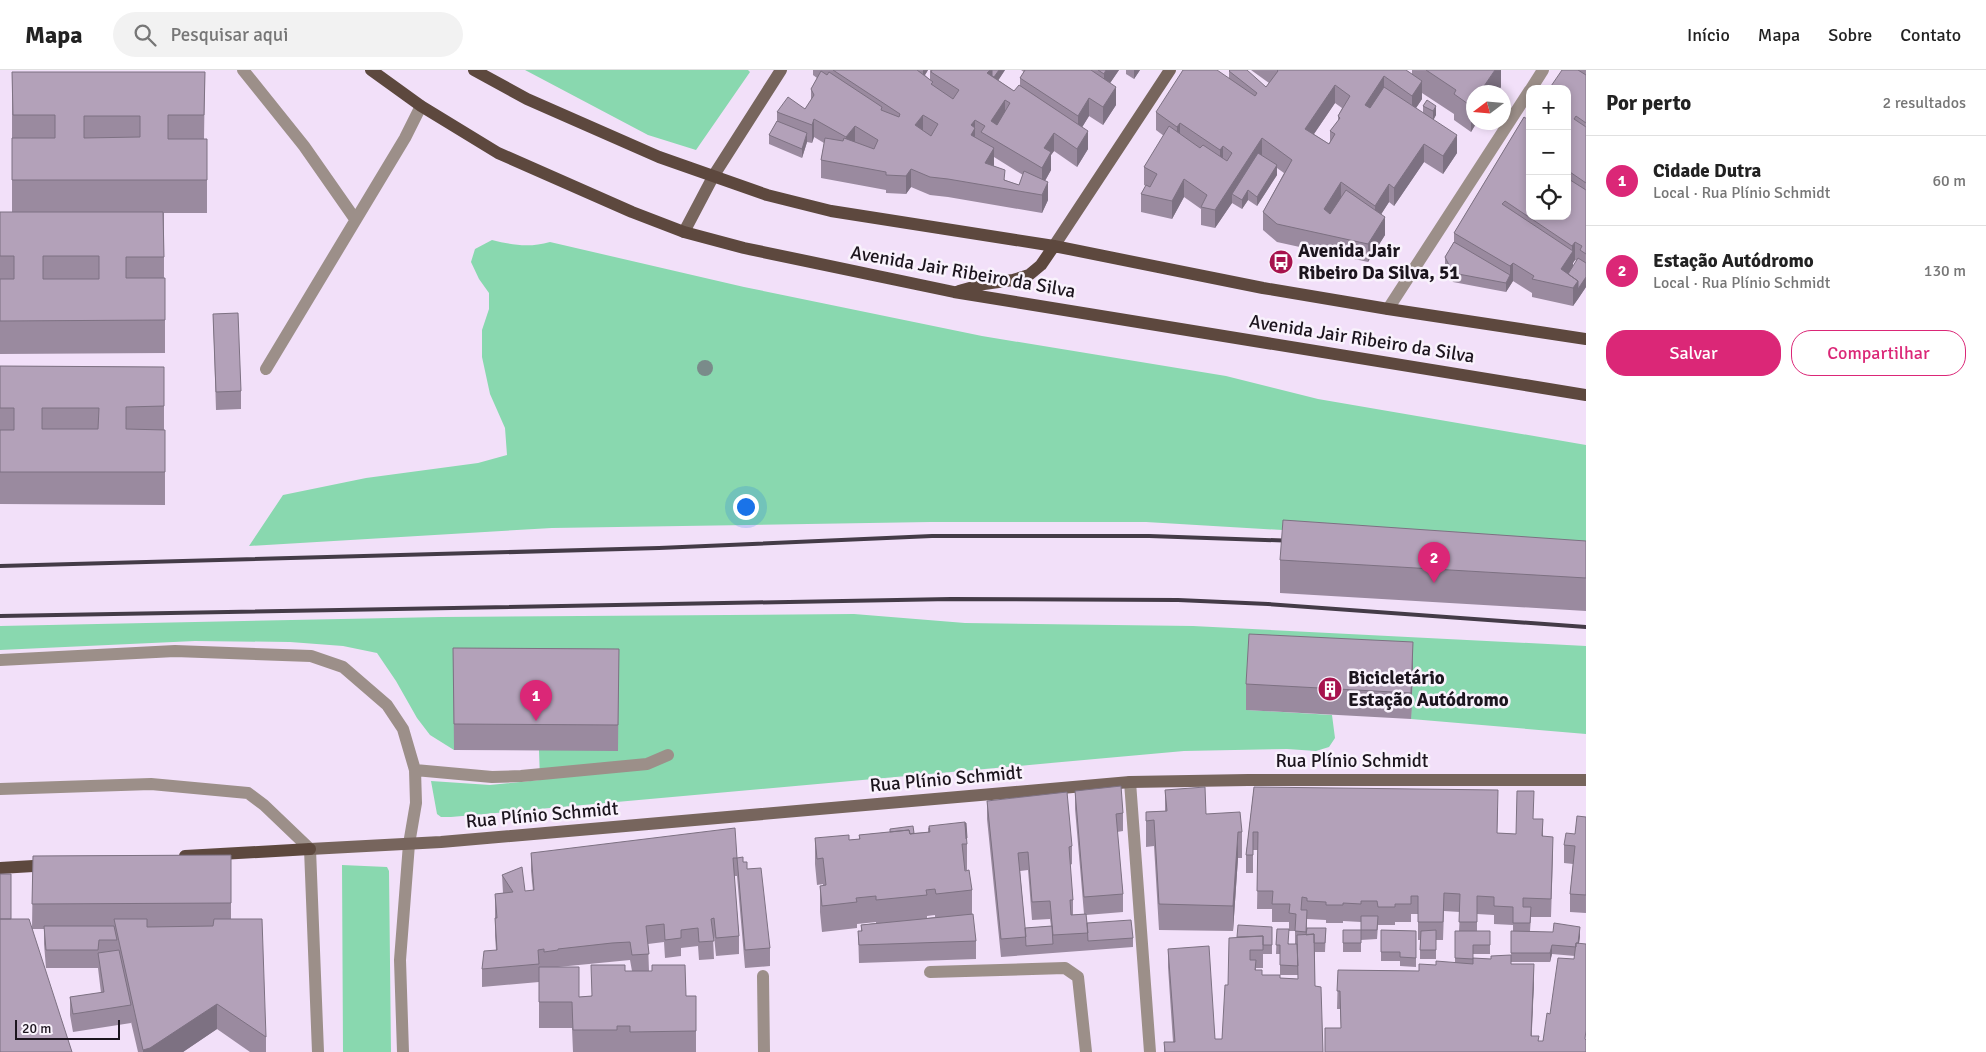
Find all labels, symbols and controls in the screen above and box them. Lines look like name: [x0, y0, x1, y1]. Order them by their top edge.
search box: [113, 12, 463, 57]
text: Mapa: [25, 20, 83, 50]
icon: search: [131, 21, 159, 49]
text: Pesquisar aqui: [171, 23, 288, 47]
text: Início: [1687, 24, 1730, 46]
text: Mapa: [1758, 24, 1800, 46]
text: Sobre: [1828, 24, 1872, 46]
text: Contato: [1900, 24, 1961, 46]
north arrow: [1466, 85, 1511, 130]
map controls: [1526, 85, 1571, 220]
button: +: [1526, 85, 1571, 130]
text: Por perto: [1606, 90, 1691, 116]
text: 2 resultados: [1883, 93, 1966, 113]
button: −: [1526, 130, 1571, 175]
text: Cidade Dutra: [1653, 159, 1761, 183]
text: 1: [1618, 171, 1626, 191]
text: 60 m: [1932, 171, 1966, 191]
button: locate: [1526, 175, 1571, 220]
text: Local · Rua Plínio Schmidt: [1653, 183, 1830, 203]
place label: Avenida Jair Ribeiro Da Silva, 51: [1298, 239, 1459, 285]
street label: Avenida Jair Ribeiro da Silva: [849, 240, 1077, 304]
bus stop icon: Avenida Jair Ribeiro Da Silva, 51: [1268, 249, 1294, 275]
text: Estação Autódromo: [1653, 249, 1814, 273]
text: 2: [1618, 261, 1626, 281]
text: 130 m: [1924, 261, 1966, 281]
text: Local · Rua Plínio Schmidt: [1653, 273, 1830, 293]
street label: Avenida Jair Ribeiro da Silva: [1248, 309, 1476, 369]
button: Salvar: [1606, 330, 1781, 376]
button: Compartilhar: [1791, 330, 1966, 376]
your location: [733, 494, 759, 520]
pin: 2: [1418, 542, 1450, 583]
place label: Bicicletário Estação Autódromo: [1348, 666, 1509, 712]
building icon: Bicicletário Estação Autódromo: [1317, 676, 1343, 702]
pin: 1: [520, 680, 552, 721]
street label: Rua Plínio Schmidt: [1275, 749, 1429, 773]
street label: Rua Plínio Schmidt: [869, 760, 1024, 798]
street label: Rua Plínio Schmidt: [465, 796, 620, 834]
scale bar: [15, 1017, 120, 1040]
text: 20 m: [22, 1020, 51, 1037]

